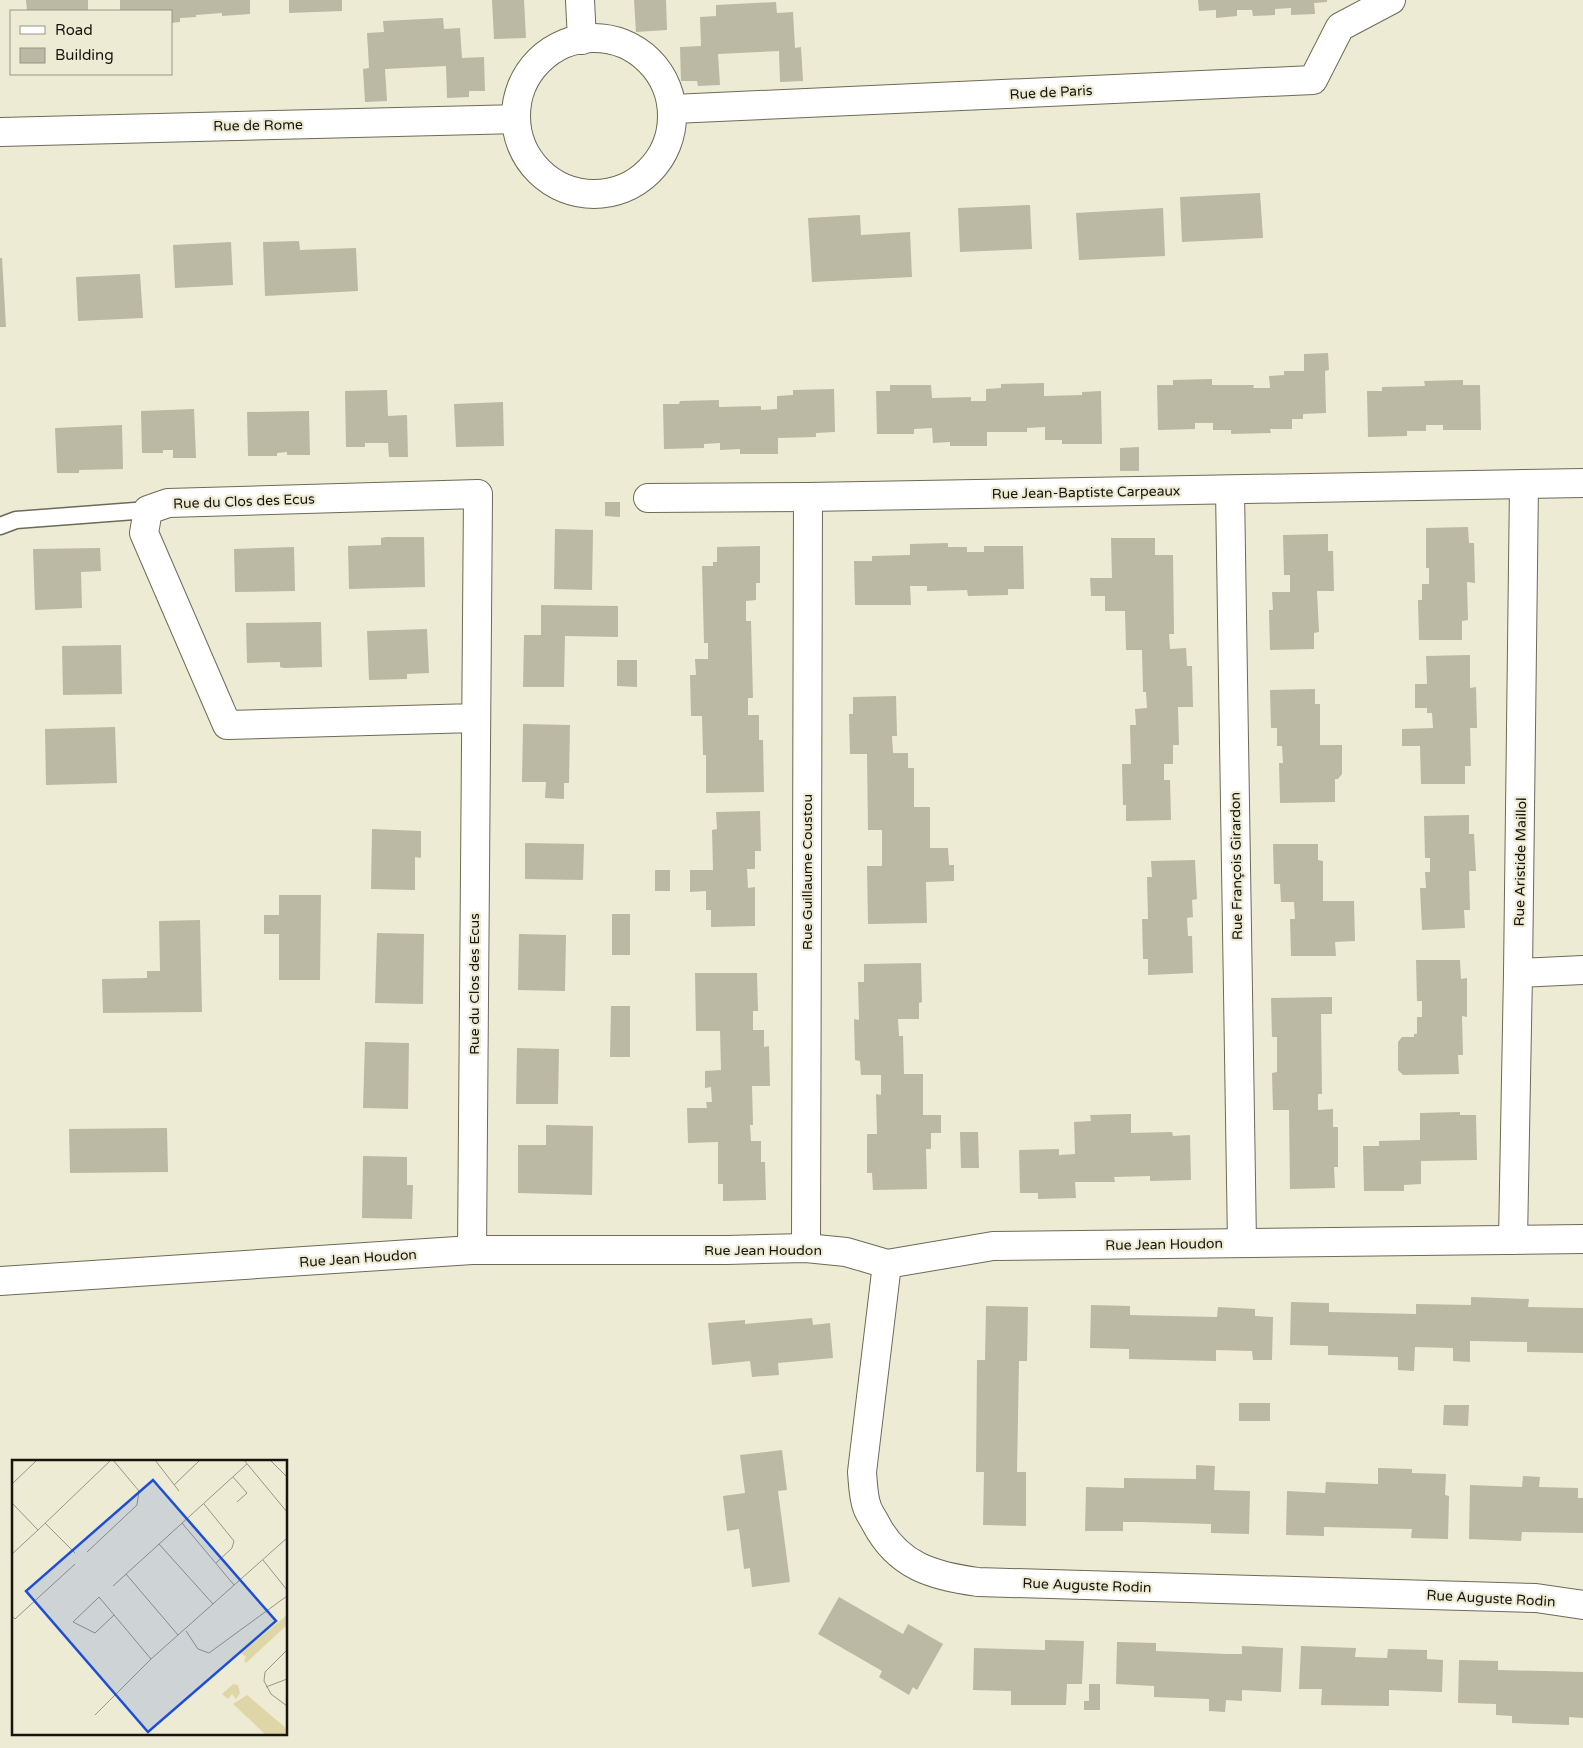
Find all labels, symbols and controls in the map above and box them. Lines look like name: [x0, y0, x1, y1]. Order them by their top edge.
legend: [10, 10, 172, 75]
text: Road: [55, 21, 93, 39]
text: Building: [55, 46, 114, 64]
street label: Rue de Paris: [1009, 82, 1093, 103]
street label: Rue de Rome: [213, 116, 303, 135]
street label: Rue Jean-Baptiste Carpeaux: [992, 482, 1181, 503]
street label: Rue du Clos des Ecus: [173, 491, 315, 512]
street label: Rue François Girardon: [1227, 792, 1246, 940]
street label: Rue Guillaume Coustou: [799, 794, 816, 950]
street label: Rue Aristide Maillol: [1511, 797, 1530, 927]
street label: Rue du Clos des Ecus: [466, 913, 483, 1055]
street label: Rue Jean Houdon: [1105, 1235, 1223, 1254]
street label: Rue Jean Houdon: [704, 1242, 822, 1259]
street label: Rue Jean Houdon: [299, 1246, 417, 1271]
inset map: [12, 1460, 288, 1736]
street label: Rue Auguste Rodin: [1022, 1575, 1152, 1596]
street label: Rue Auguste Rodin: [1426, 1587, 1556, 1610]

